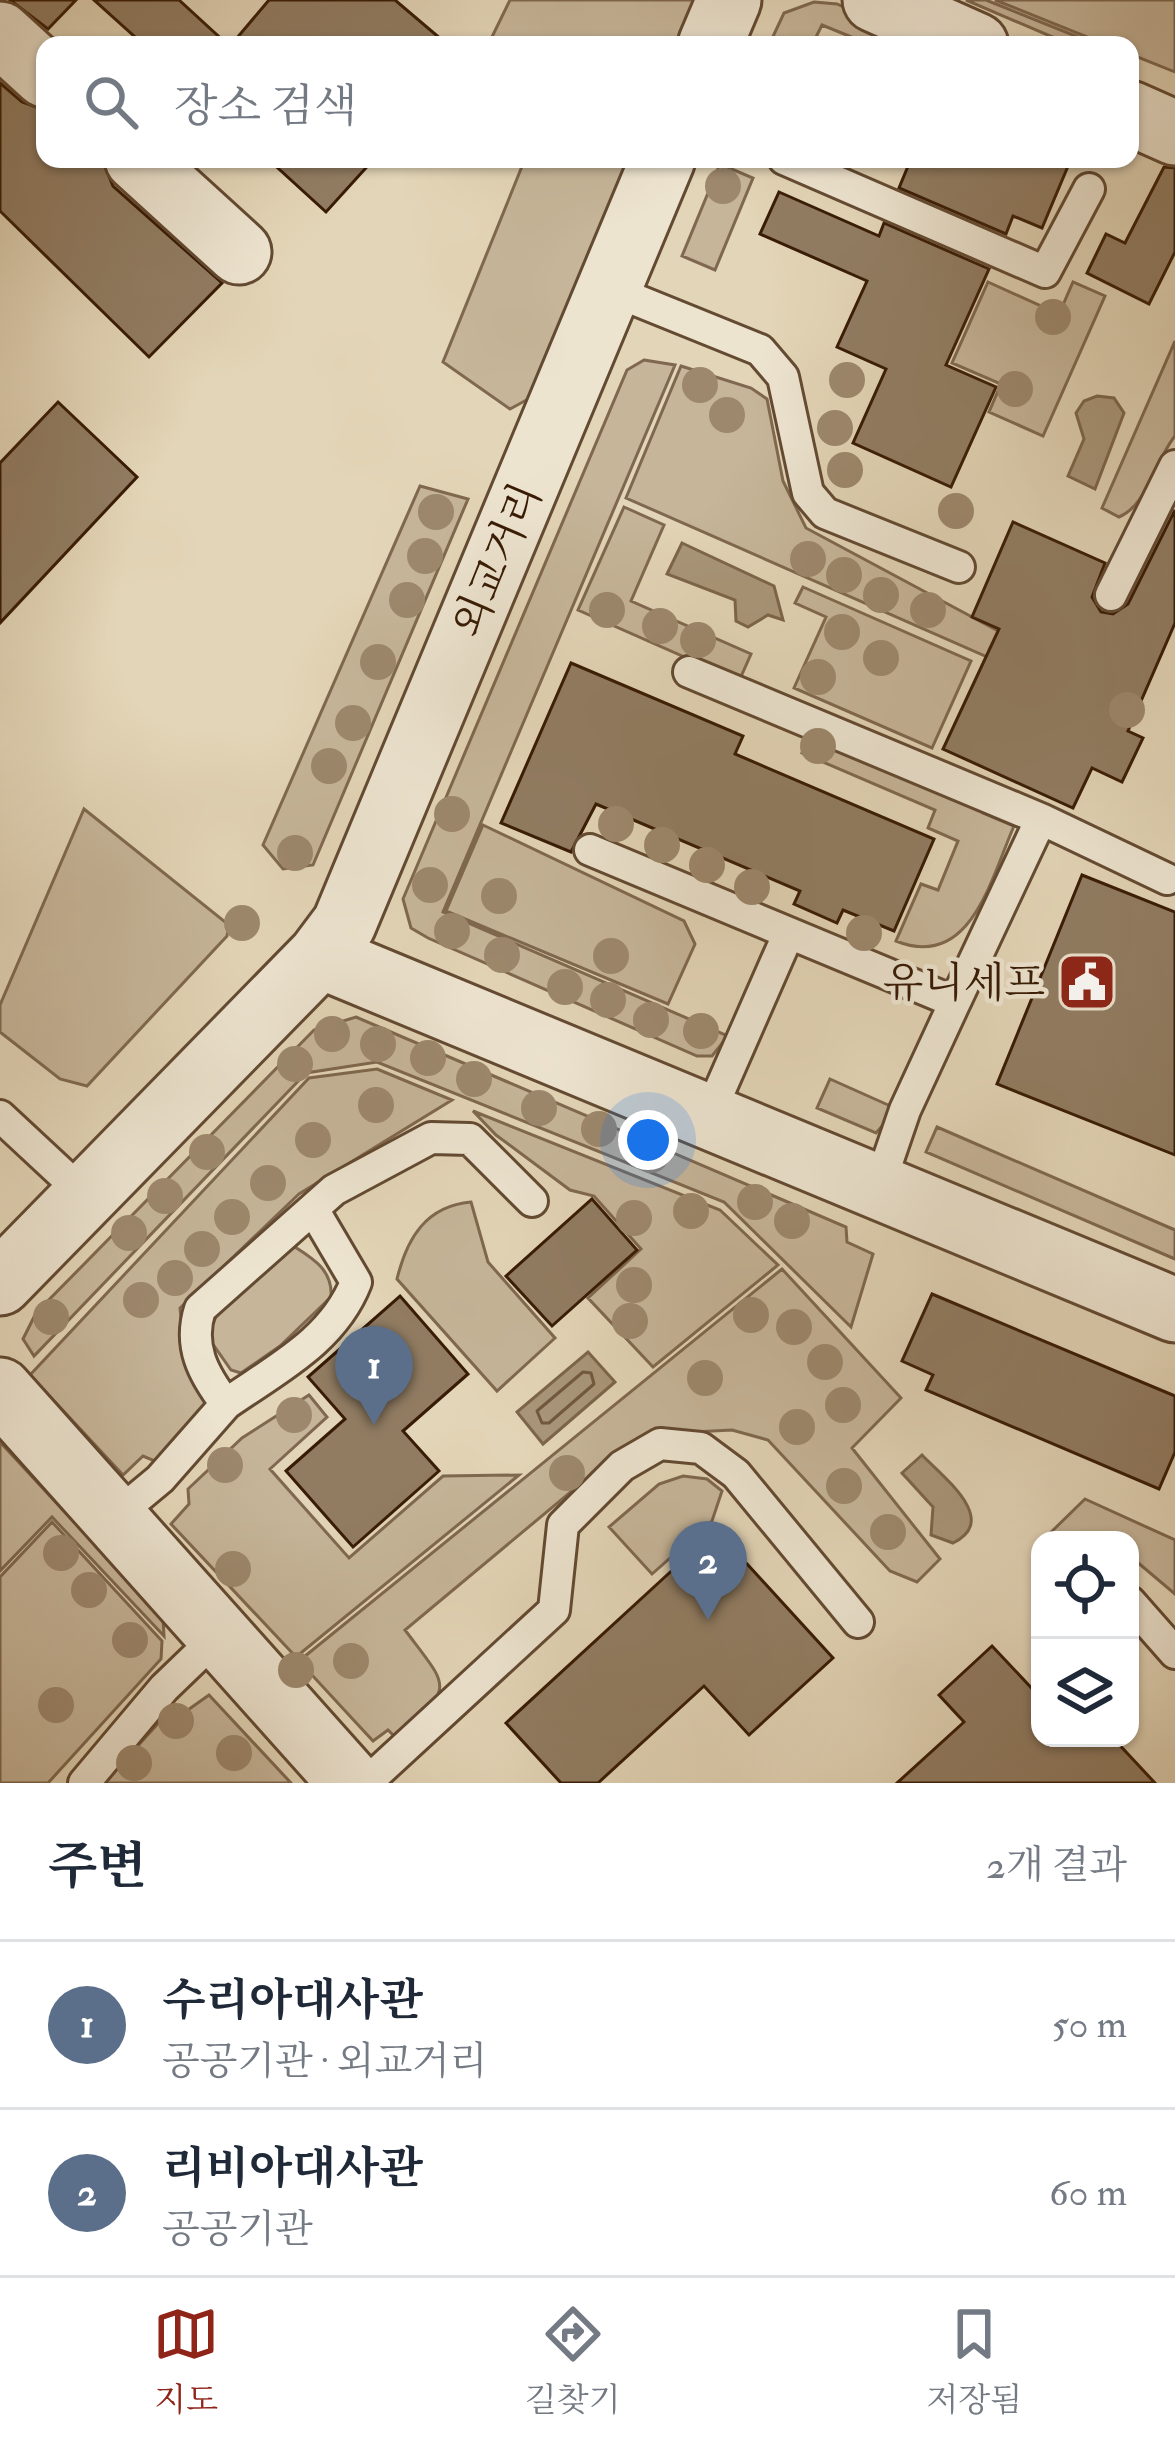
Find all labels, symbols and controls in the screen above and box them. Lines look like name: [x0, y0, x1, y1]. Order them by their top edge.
search box: [36, 36, 1139, 168]
icon: search: [78, 69, 144, 135]
text: 장소 검색: [174, 79, 357, 135]
street label: 외교거리: [442, 476, 553, 646]
public building icon: 유니세프: [1056, 951, 1118, 1013]
place label: 유니세프: [883, 958, 1045, 1010]
your location: [618, 1110, 678, 1170]
pin: 1: [335, 1326, 413, 1425]
pin: 2: [669, 1521, 747, 1620]
map controls: [1031, 1531, 1139, 1747]
button: locate: [1031, 1531, 1139, 1639]
button: layers: [1031, 1639, 1139, 1747]
text: 주변: [48, 1835, 147, 1899]
text: 2개 결과: [986, 1841, 1127, 1890]
text: 수리아대사관: [162, 1973, 423, 2029]
text: 1: [80, 2000, 94, 2049]
text: 50 m: [1052, 2000, 1127, 2049]
text: 공공기관 · 외교거리: [162, 2037, 487, 2086]
text: 리비아대사관: [162, 2141, 423, 2197]
text: 2: [77, 2168, 97, 2217]
text: 60 m: [1049, 2168, 1127, 2217]
text: 공공기관: [162, 2205, 313, 2254]
tab: 지도: [153, 2301, 219, 2421]
tab: 길찾기: [525, 2301, 621, 2421]
tab: 저장됨: [926, 2301, 1022, 2421]

